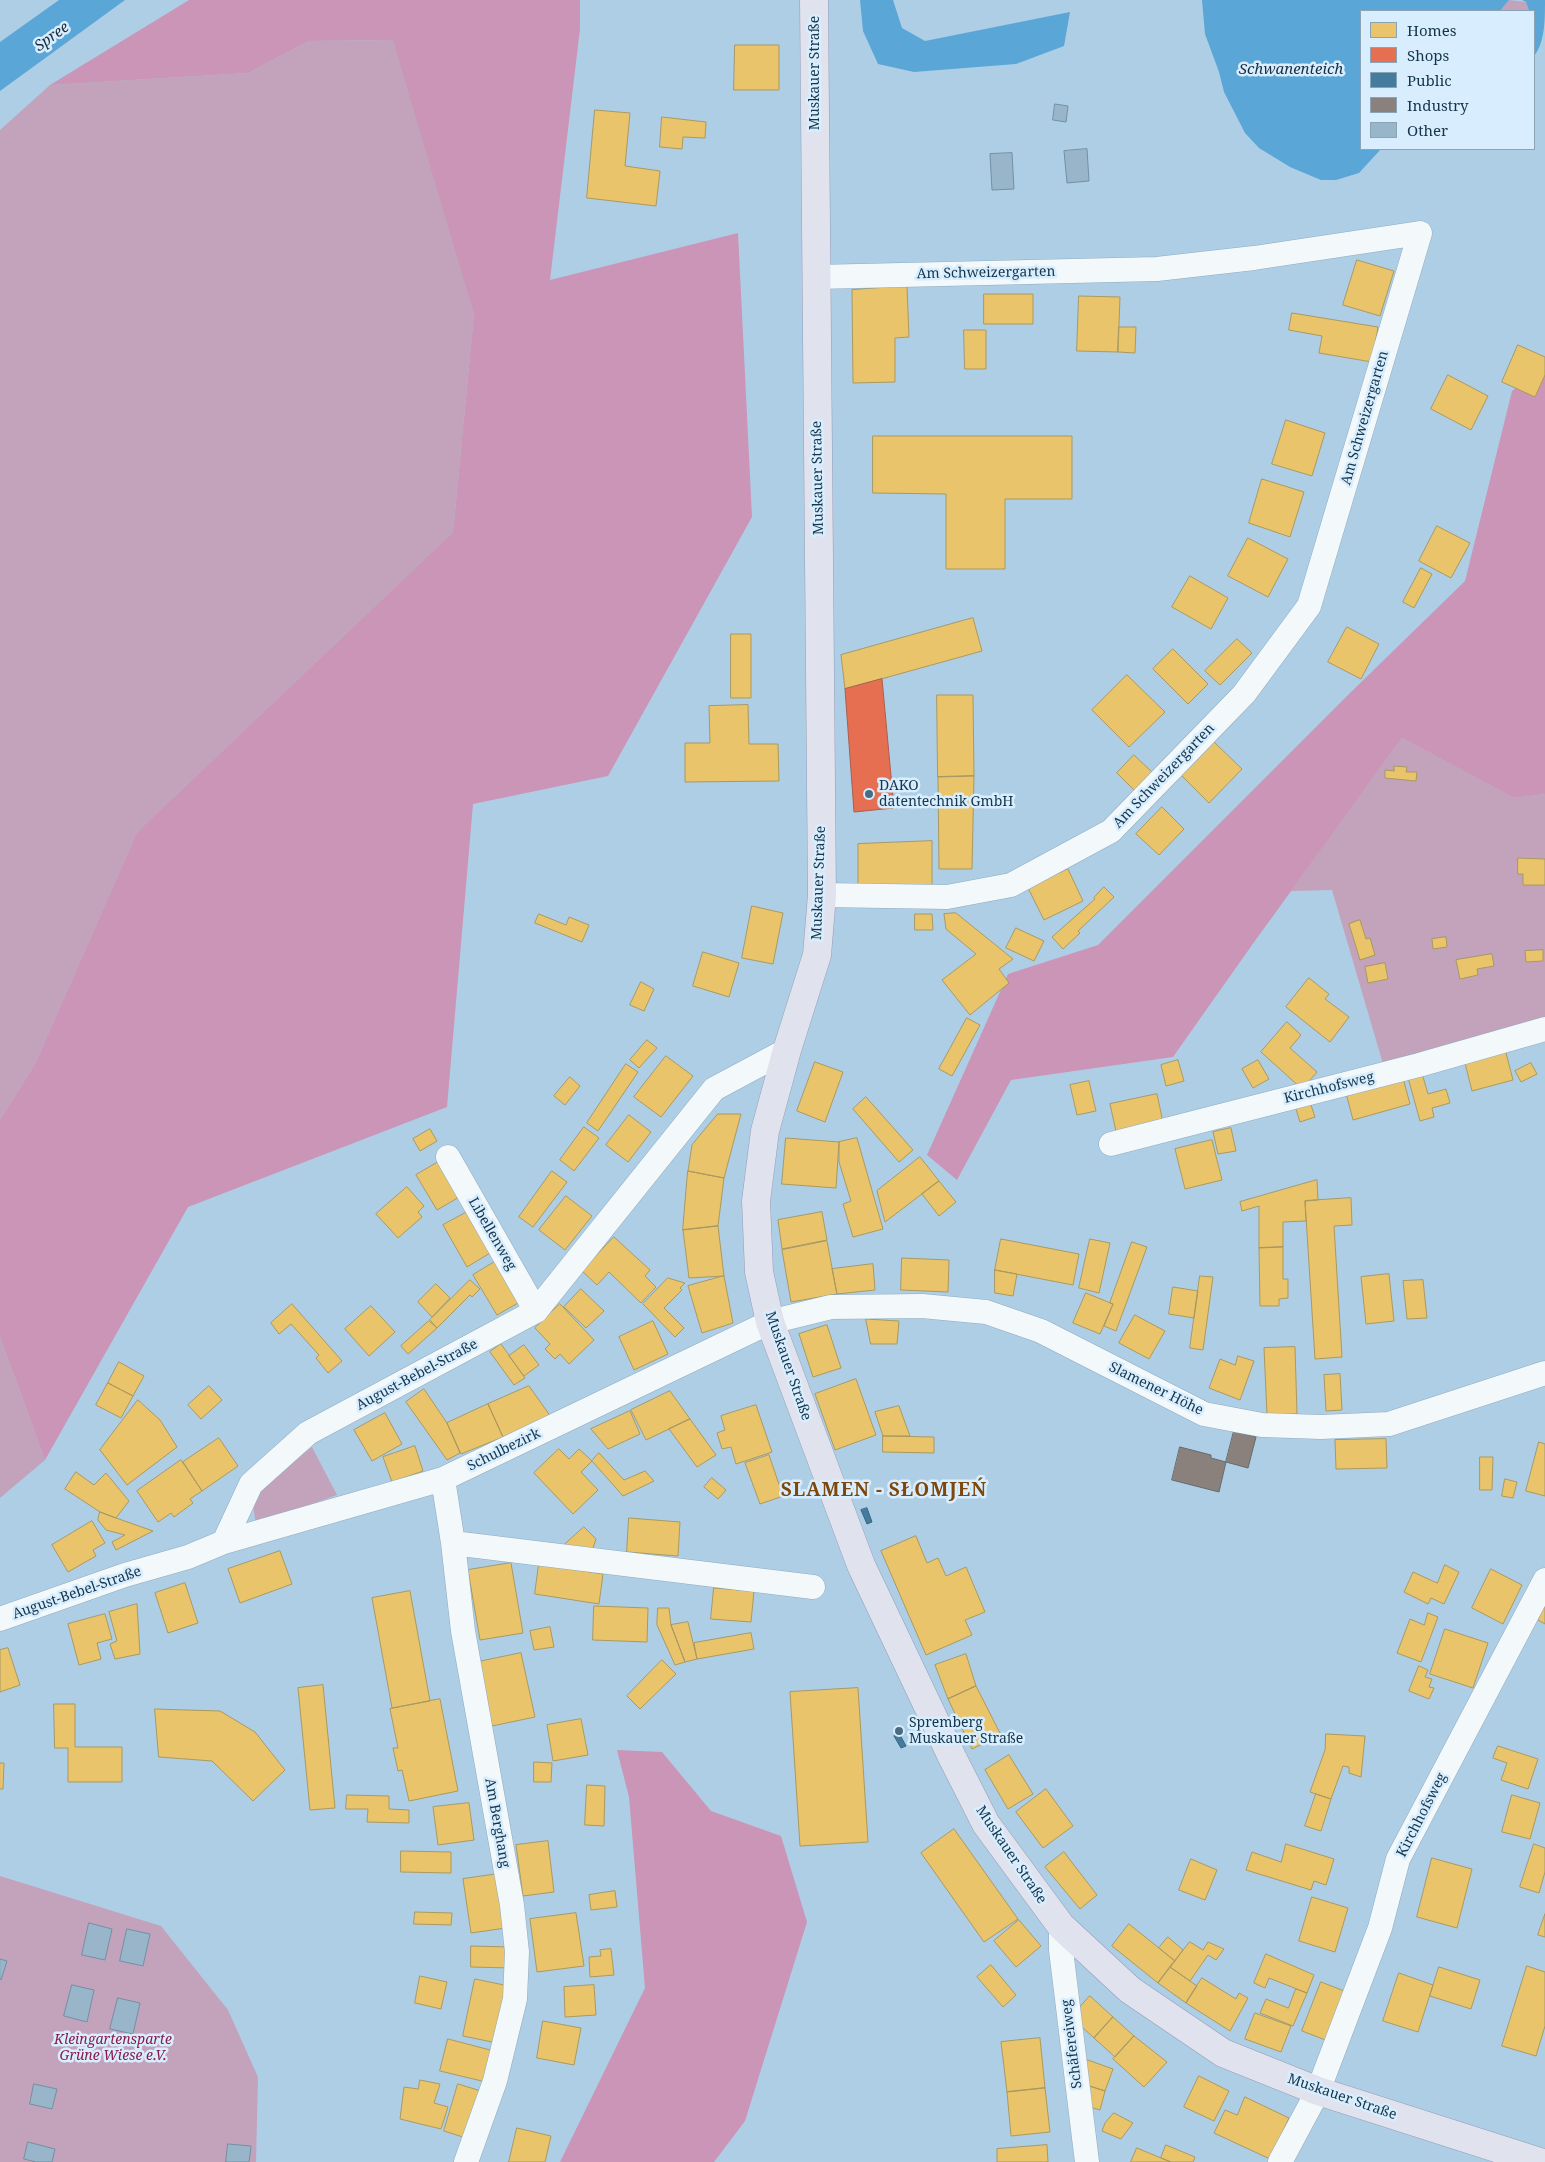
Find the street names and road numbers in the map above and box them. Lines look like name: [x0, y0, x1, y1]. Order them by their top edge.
street label: Muskauer Straße: [807, 16, 823, 130]
street label: Am Schweizergarten: [916, 263, 1056, 283]
street label: Am Schweizergarten: [1338, 349, 1392, 487]
street label: Muskauer Straße: [809, 421, 827, 535]
street label: Am Schweizergarten: [1110, 720, 1218, 832]
street label: Muskauer Straße: [809, 826, 829, 940]
street label: Kirchhofsweg: [1282, 1069, 1376, 1107]
street label: Libellenweg: [464, 1194, 520, 1274]
street label: Muskauer Straße: [761, 1309, 815, 1423]
street label: August-Bebel-Straße: [353, 1336, 481, 1414]
street label: Slamener Höhe: [1106, 1359, 1206, 1419]
street label: Schulbezirk: [465, 1425, 543, 1475]
street label: August-Bebel-Straße: [10, 1563, 144, 1623]
street label: Kirchhofsweg: [1394, 1770, 1450, 1860]
street label: Am Berghang: [481, 1777, 513, 1869]
street label: Muskauer Straße: [972, 1803, 1050, 1907]
street label: Schäfereiweg: [1058, 1999, 1086, 2089]
street label: Muskauer Straße: [1285, 2070, 1399, 2124]

